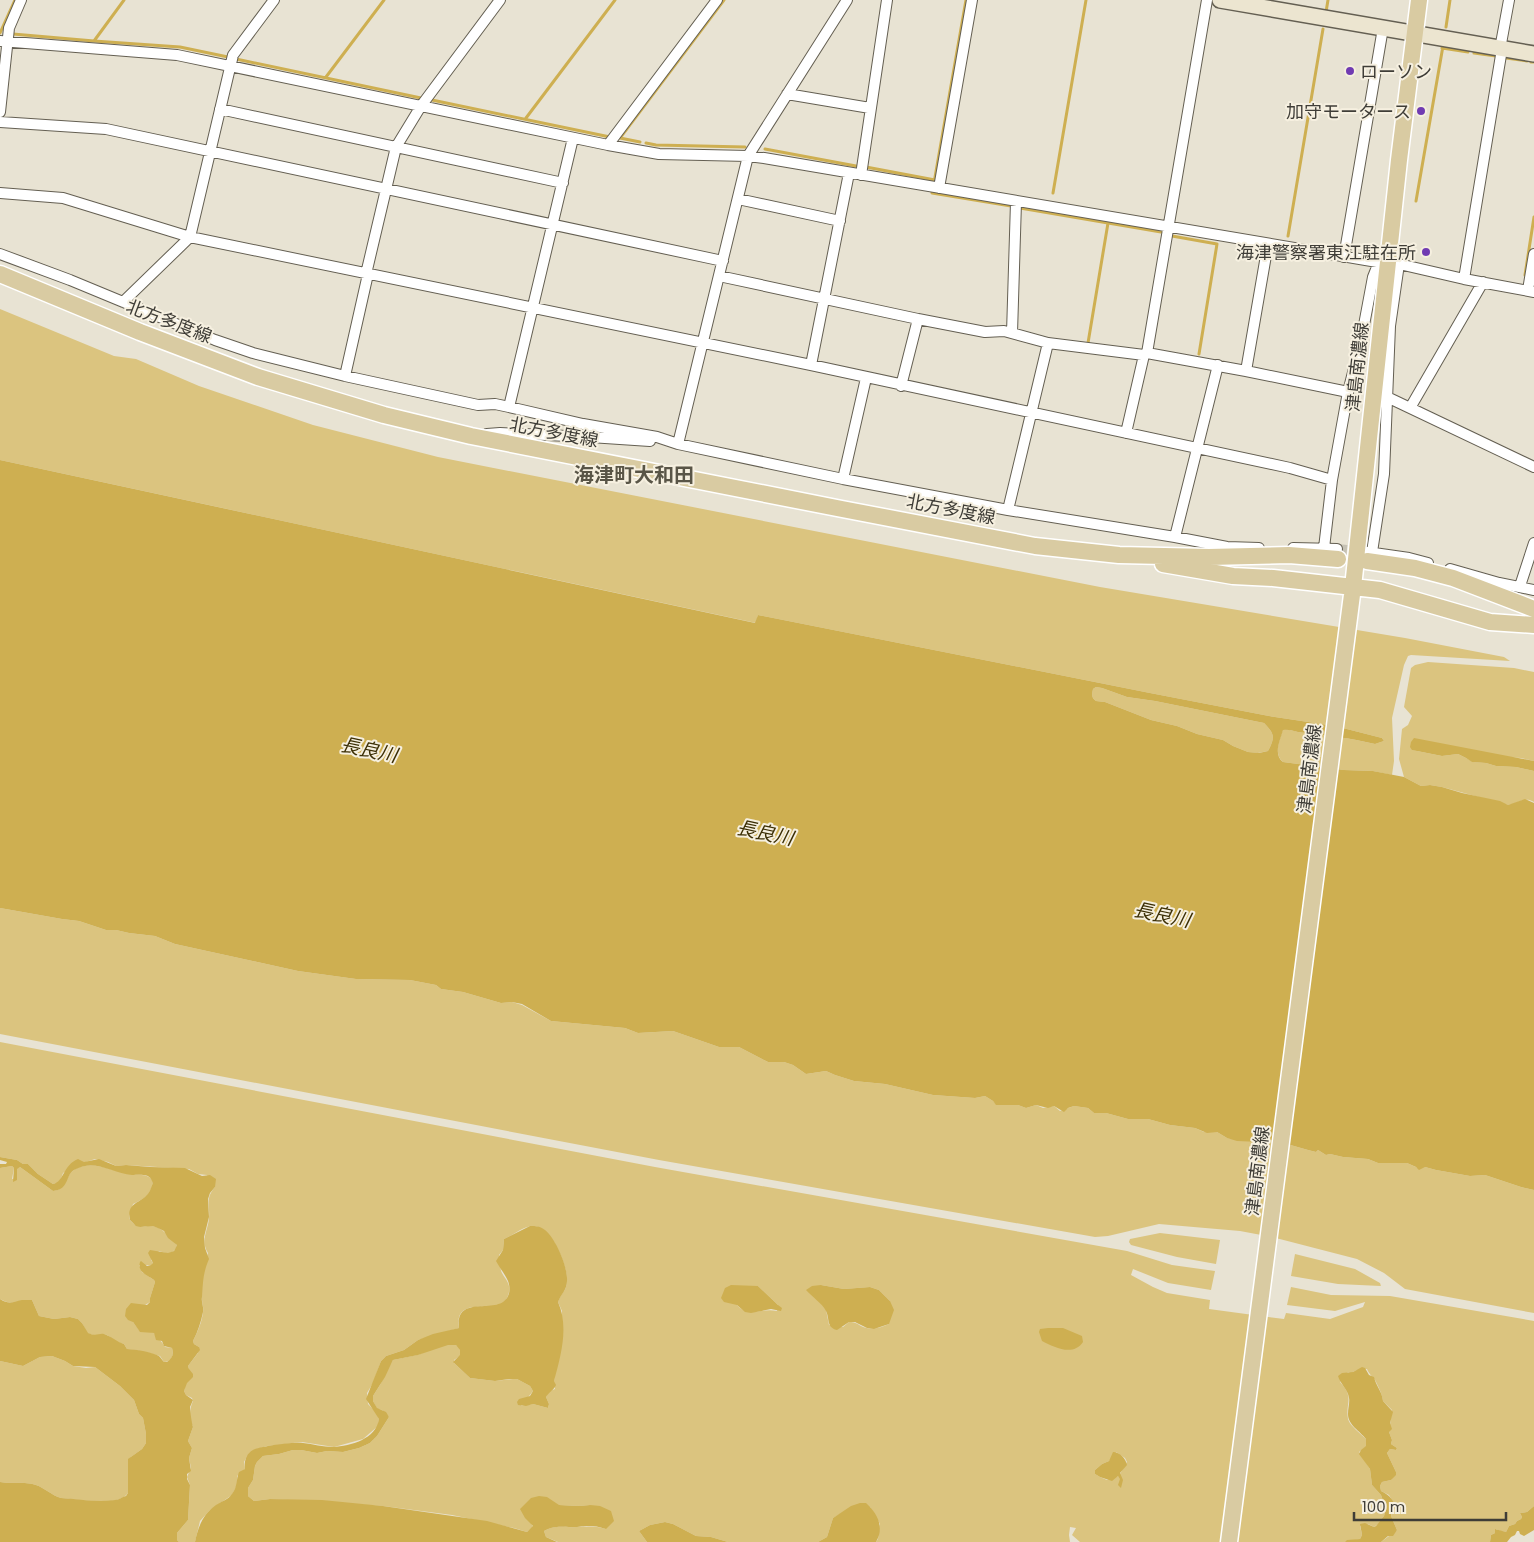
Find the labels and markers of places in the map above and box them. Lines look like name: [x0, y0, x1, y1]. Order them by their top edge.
place label: ローソン: [1360, 59, 1432, 84]
marker: ローソン: [1344, 65, 1356, 77]
place label: 加守モータース: [1286, 99, 1411, 124]
marker: 加守モータース: [1415, 105, 1427, 117]
place label: 海津警察署東江駐在所: [1236, 240, 1416, 265]
marker: 海津警察署東江駐在所: [1420, 246, 1432, 258]

